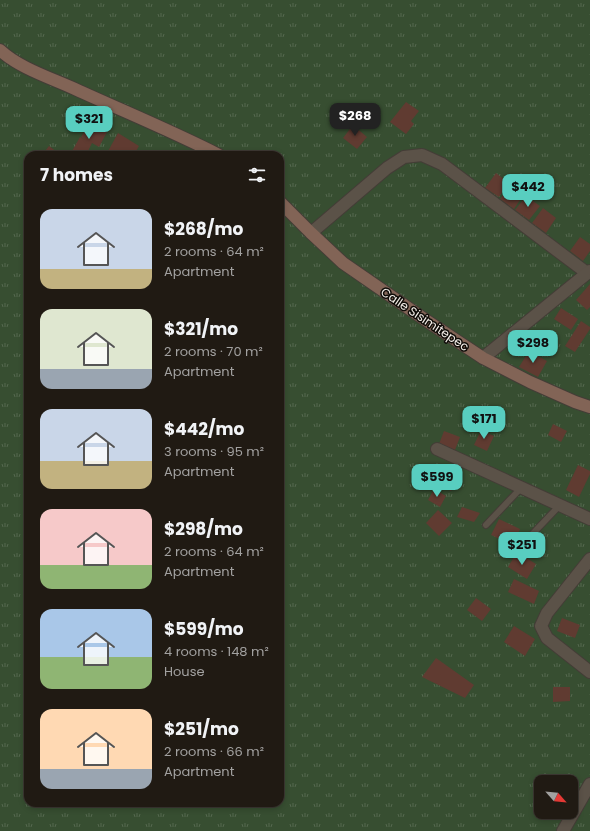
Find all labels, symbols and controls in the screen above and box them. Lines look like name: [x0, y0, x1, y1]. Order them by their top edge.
pin: $268: [331, 103, 379, 137]
pin: $321: [65, 106, 113, 140]
text: $268: [339, 106, 371, 125]
text: $321: [75, 109, 103, 128]
text: 7 homes: [40, 163, 113, 187]
icon: filters: [246, 164, 268, 186]
pin: $442: [504, 174, 552, 208]
text: $442: [511, 177, 545, 196]
text: $268/mo: [164, 217, 243, 241]
icon: home: [72, 225, 120, 273]
text: 2 rooms · 64 m²: [164, 242, 264, 261]
text: Apartment: [164, 262, 234, 281]
street label: Calle Sisimitepec: [378, 283, 472, 355]
text: $321/mo: [164, 317, 238, 341]
icon: home: [72, 325, 120, 373]
pin: $298: [509, 330, 557, 364]
text: $298: [517, 333, 549, 352]
text: 2 rooms · 70 m²: [164, 342, 263, 361]
text: Apartment: [164, 362, 234, 381]
pin: $171: [460, 406, 508, 440]
text: $171: [471, 409, 497, 428]
text: $442/mo: [164, 417, 244, 441]
icon: home: [72, 425, 120, 473]
text: 3 rooms · 95 m²: [164, 442, 264, 461]
text: Apartment: [164, 462, 234, 481]
pin: $599: [413, 464, 461, 498]
text: $599: [421, 467, 454, 486]
text: $298/mo: [164, 517, 243, 541]
icon: home: [72, 525, 120, 573]
pin: $251: [498, 532, 546, 566]
text: $251: [507, 535, 537, 554]
text: 2 rooms · 64 m²: [164, 542, 264, 561]
text: Apartment: [164, 562, 234, 581]
text: $599/mo: [164, 617, 244, 641]
icon: home: [72, 625, 120, 673]
text: 4 rooms · 148 m²: [164, 642, 269, 661]
text: House: [164, 662, 204, 681]
text: $251/mo: [164, 717, 239, 741]
icon: home: [72, 725, 120, 773]
text: 2 rooms · 66 m²: [164, 742, 264, 761]
text: Apartment: [164, 762, 234, 781]
north arrow: [534, 775, 578, 819]
map controls: [534, 775, 578, 819]

